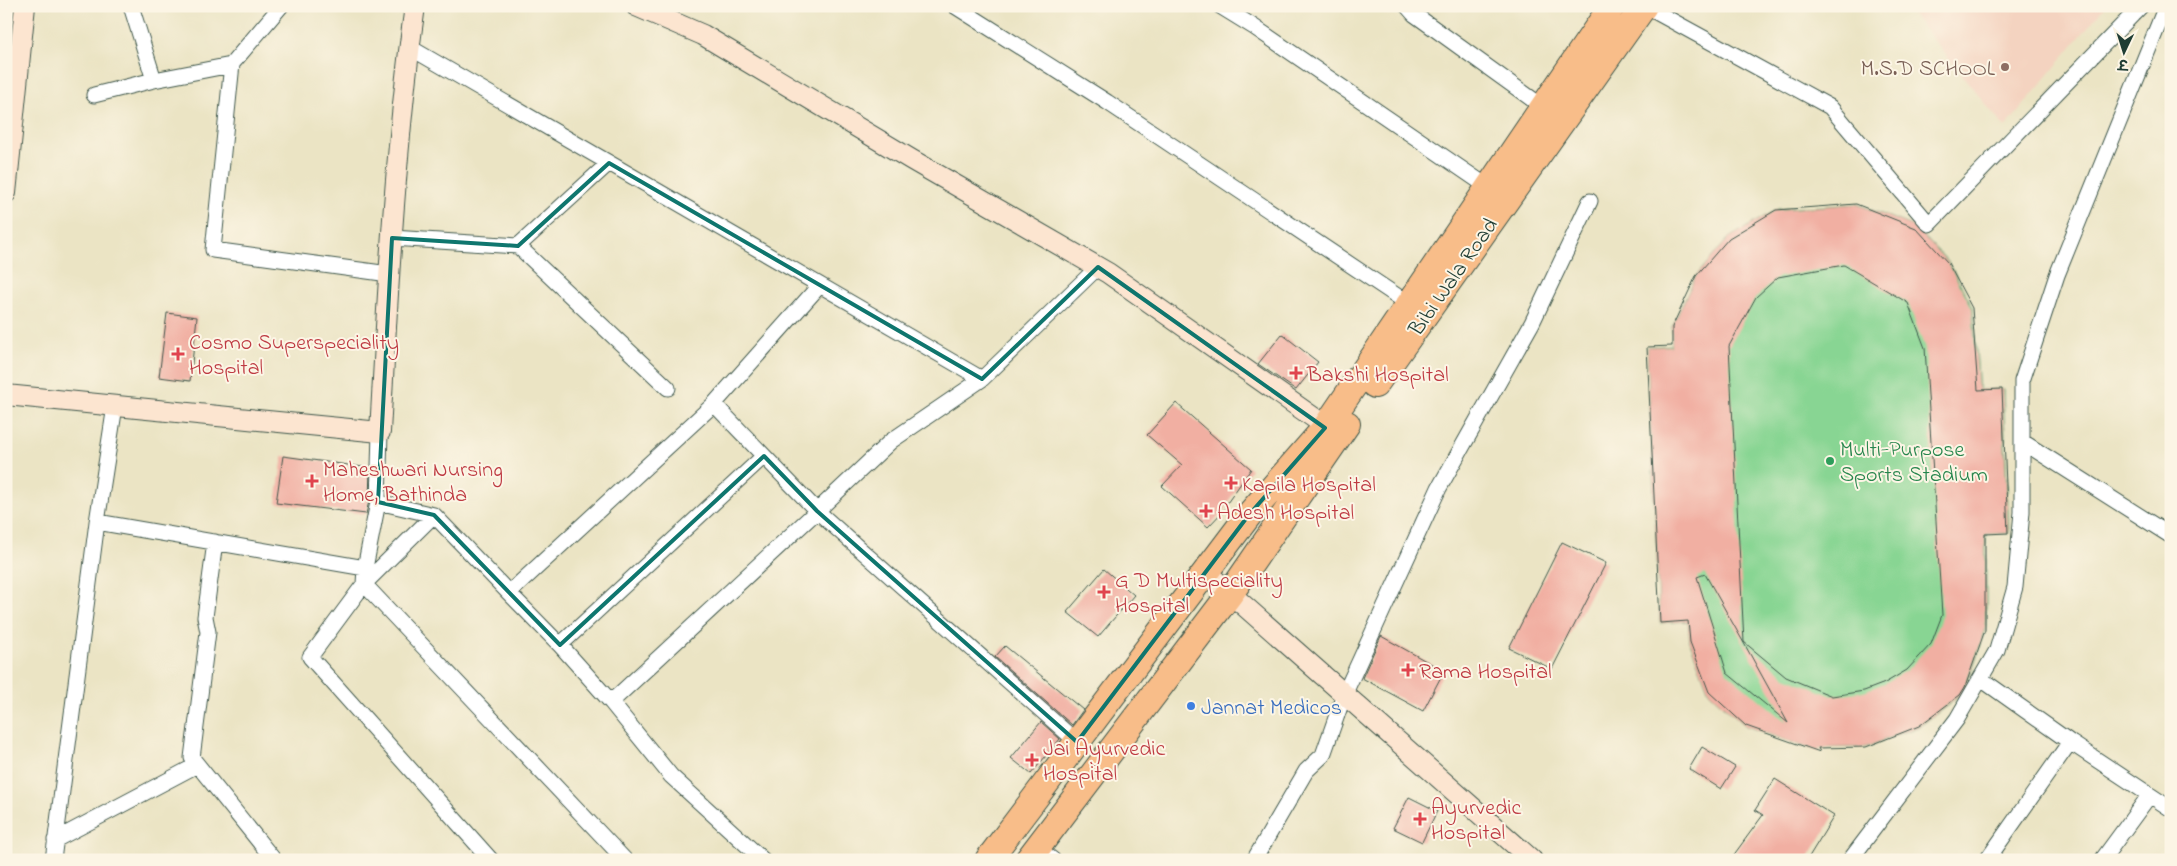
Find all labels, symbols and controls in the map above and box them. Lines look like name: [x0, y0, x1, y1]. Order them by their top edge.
north arrow: [2100, 28, 2150, 78]
text: उ: [2116, 53, 2131, 74]
place label: M.S.D SCHOOL: [1861, 54, 1996, 86]
marker: M.S.D SCHOOL: [1999, 61, 2011, 73]
street label: Bibi Wala Road: [1401, 212, 1507, 344]
place label: Cosmo Superspeciality Hospital: [189, 328, 399, 385]
marker: Cosmo Superspeciality Hospital: [171, 347, 185, 361]
place label: Bakshi Hospital: [1306, 360, 1449, 392]
marker: Bakshi Hospital: [1289, 366, 1303, 380]
place label: Multi-Purpose Sports Stadium: [1840, 435, 1988, 492]
place label: Maheshwari Nursing Home, Bathinda: [323, 455, 503, 512]
marker: Multi-Purpose Sports Stadium: [1824, 455, 1836, 467]
place label: Kapila Hospital: [1242, 470, 1376, 502]
marker: Maheshwari Nursing Home, Bathinda: [305, 474, 319, 488]
marker: Kapila Hospital: [1224, 476, 1238, 490]
place label: Adesh Hospital: [1217, 498, 1354, 530]
marker: Adesh Hospital: [1199, 504, 1213, 518]
place label: G D Multispeciality Hospital: [1115, 566, 1283, 623]
marker: G D Multispeciality Hospital: [1097, 585, 1111, 599]
place label: Rama Hospital: [1419, 657, 1552, 689]
marker: Rama Hospital: [1401, 663, 1415, 677]
place label: Jannat Medicos: [1201, 693, 1342, 725]
marker: Jannat Medicos: [1185, 700, 1197, 712]
place label: Jai Ayurvedic Hospital: [1043, 734, 1166, 791]
marker: Jai Ayurvedic Hospital: [1025, 753, 1039, 767]
place label: Ayurvedic Hospital: [1431, 793, 1521, 850]
marker: Ayurvedic Hospital: [1413, 812, 1427, 826]

